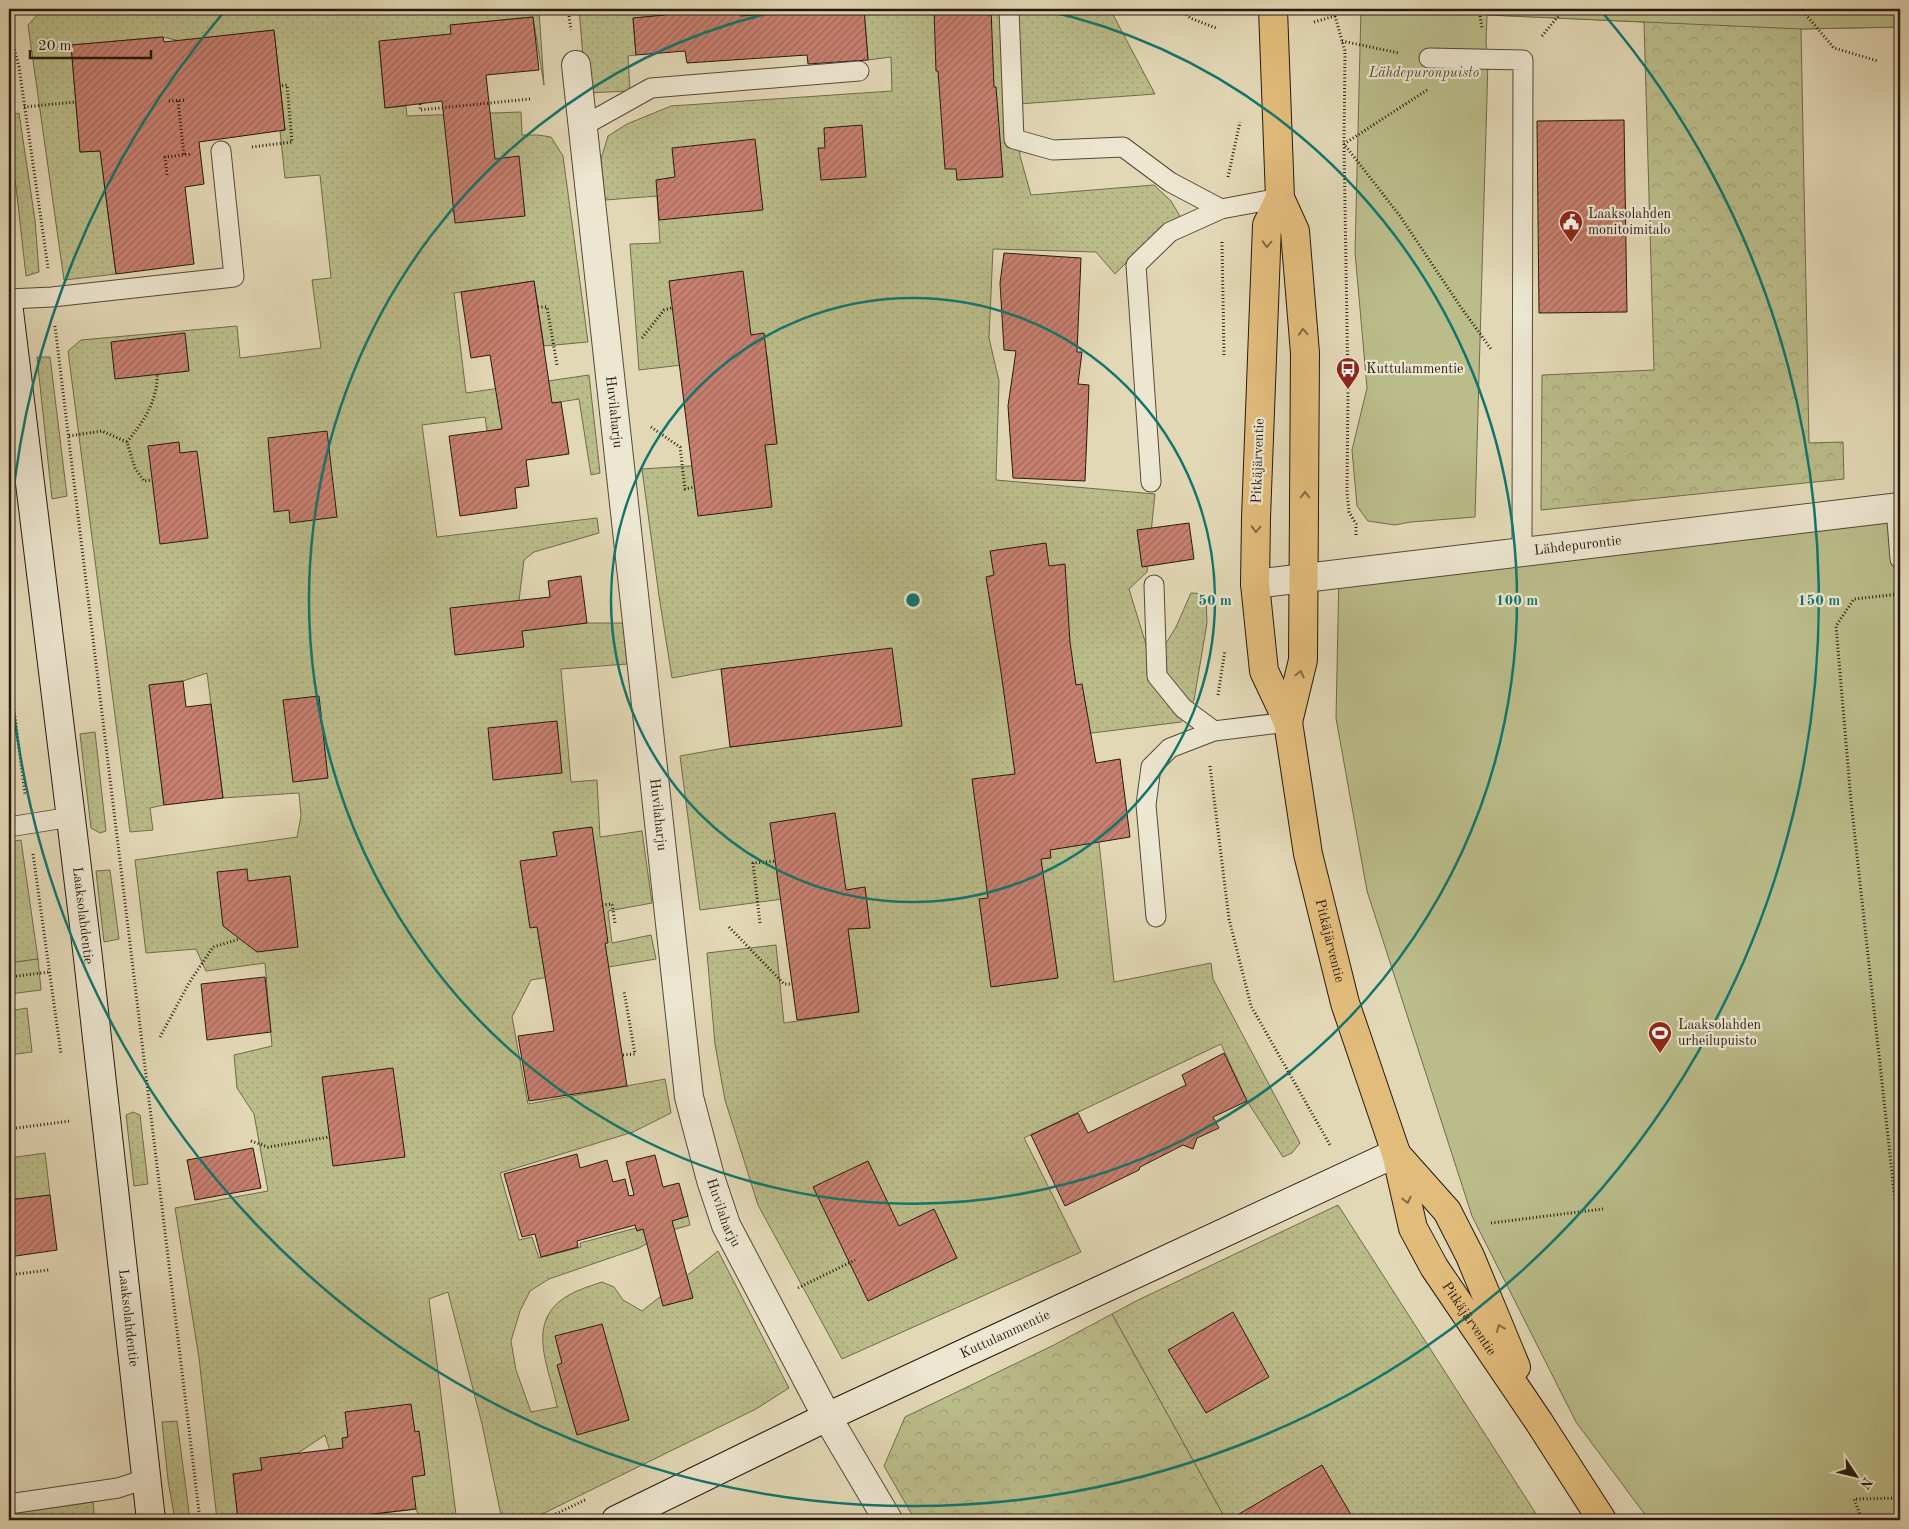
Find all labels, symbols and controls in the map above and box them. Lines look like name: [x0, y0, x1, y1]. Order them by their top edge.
scale bar: [30, 28, 151, 60]
text: 20 m: [38, 39, 72, 54]
park label: Lähdepuronpuisto: [1368, 66, 1479, 81]
place label: Laaksolahden monitoimitalo: [1588, 207, 1672, 237]
public building icon: Laaksolahden monitoimitalo: [1558, 209, 1584, 243]
one-way arrow: [1261, 240, 1272, 248]
one-way arrow: [1298, 328, 1309, 336]
bus stop icon: Kuttulammentie: [1335, 356, 1361, 390]
place label: Kuttulammentie: [1366, 362, 1463, 376]
street label: Huvilaharju: [603, 375, 625, 449]
street label: Pitkäjärventie: [1250, 418, 1266, 504]
one-way arrow: [1299, 490, 1310, 498]
one-way arrow: [1251, 525, 1261, 533]
street label: Lähdepurontie: [1533, 533, 1622, 558]
centre of rings: [904, 591, 922, 609]
text: 50 m: [1198, 594, 1232, 609]
text: 100 m: [1496, 594, 1538, 609]
text: 150 m: [1798, 594, 1840, 609]
one-way arrow: [1294, 670, 1304, 679]
street label: Huvilaharju: [647, 778, 669, 852]
street label: Laaksolahdentie: [70, 866, 96, 965]
street label: Pitkäjärventie: [1312, 898, 1347, 984]
place label: Laaksolahden urheilupuisto: [1678, 1018, 1762, 1048]
sports icon: Laaksolahden urheilupuisto: [1647, 1020, 1673, 1054]
street label: Huvilaharju: [704, 1176, 744, 1250]
one-way arrow: [1401, 1196, 1411, 1205]
street label: Laaksolahdentie: [116, 1268, 141, 1368]
street label: Pitkäjärventie: [1439, 1279, 1499, 1358]
street label: Kuttulammentie: [958, 1308, 1052, 1361]
one-way arrow: [1495, 1324, 1506, 1333]
north arrow: [1832, 1452, 1882, 1502]
text: N: [1857, 1474, 1875, 1492]

